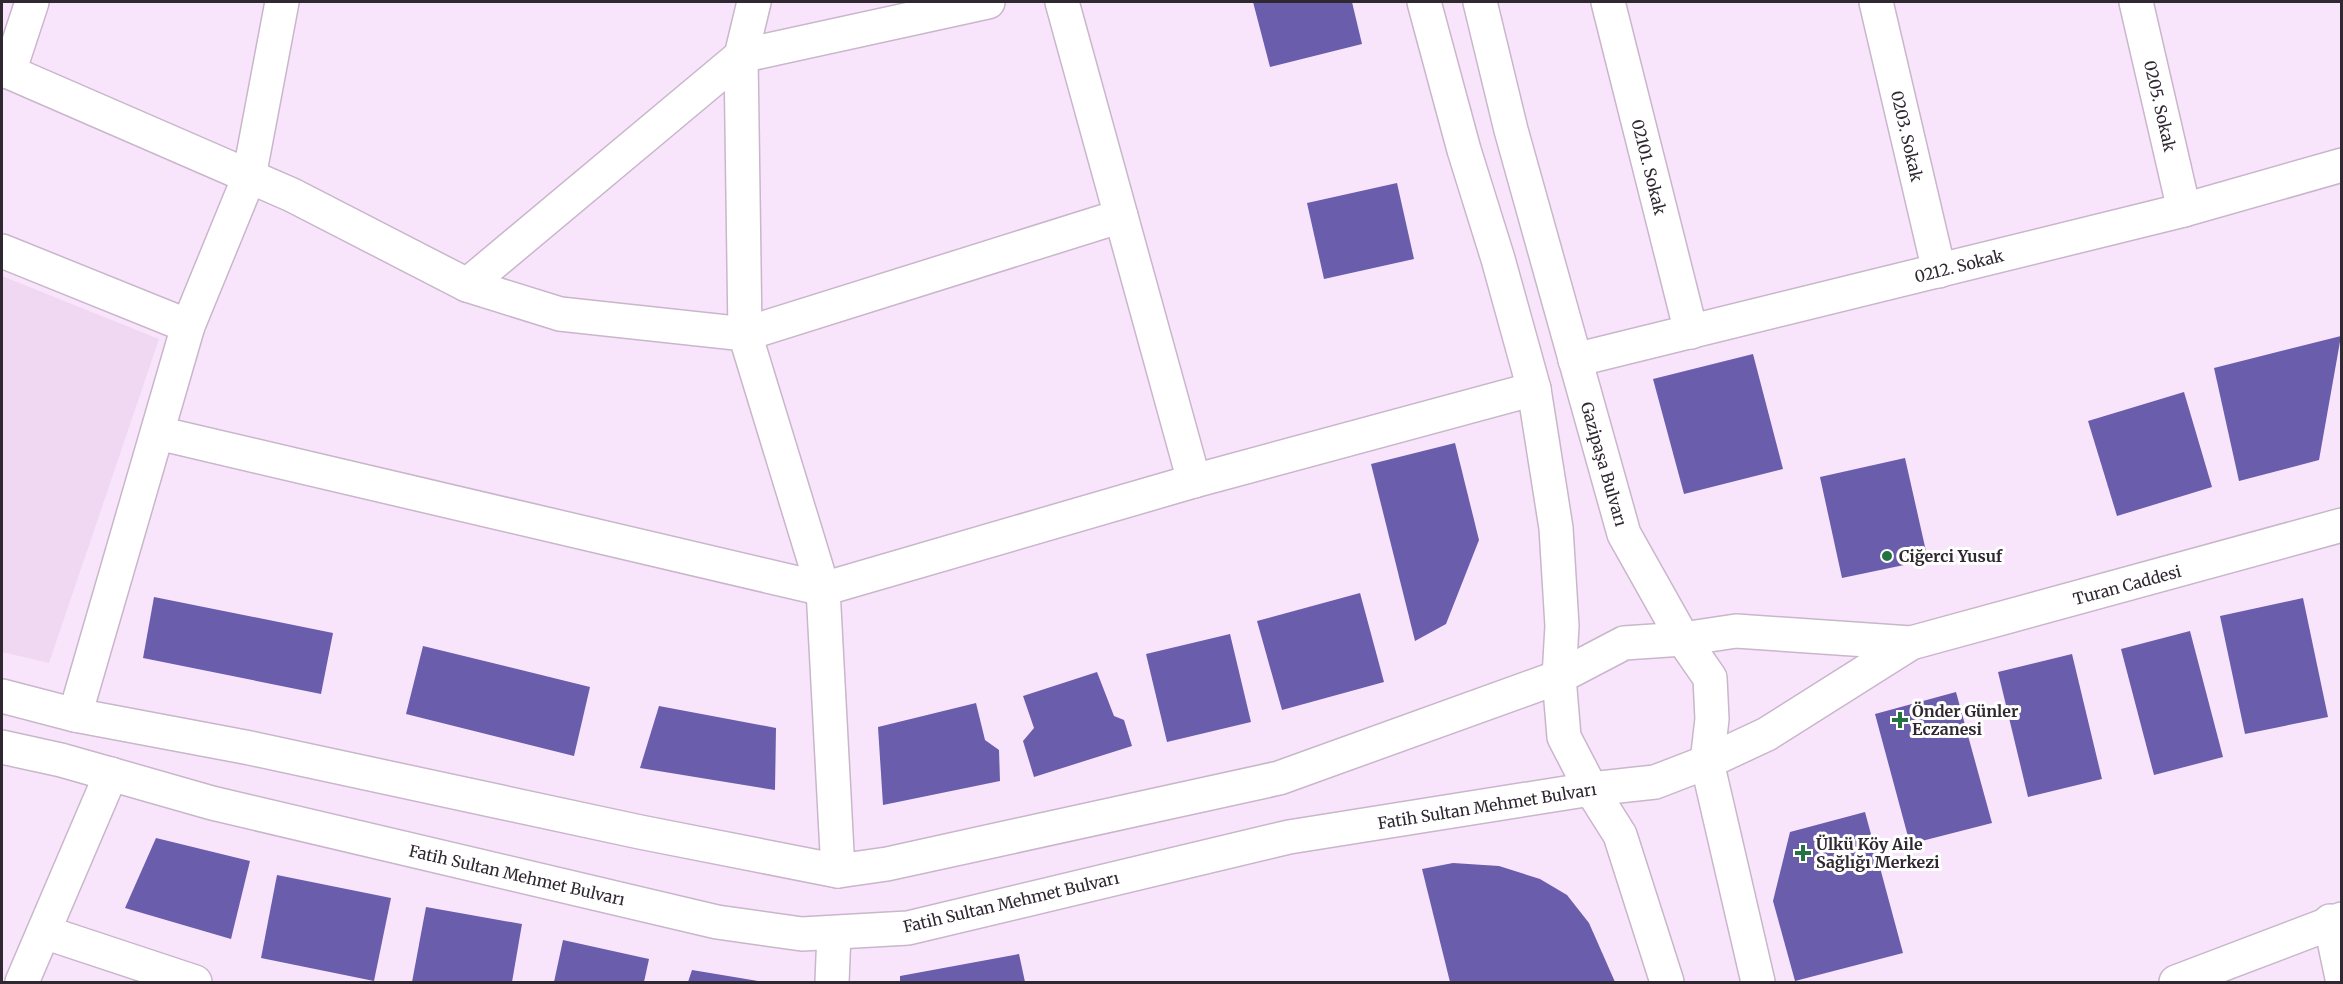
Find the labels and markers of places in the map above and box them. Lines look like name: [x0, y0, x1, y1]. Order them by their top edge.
place label: Ciğerci Yusuf: [1899, 546, 2003, 566]
marker: Ciğerci Yusuf: [1880, 549, 1894, 563]
place label: Önder Günler Eczanesi: [1912, 701, 2019, 739]
marker: Önder Günler Eczanesi: [1893, 713, 1907, 727]
place label: Ülkü Köy Aile Sağlığı Merkezi: [1816, 834, 1940, 872]
marker: Ülkü Köy Aile Sağlığı Merkezi: [1794, 844, 1812, 862]

